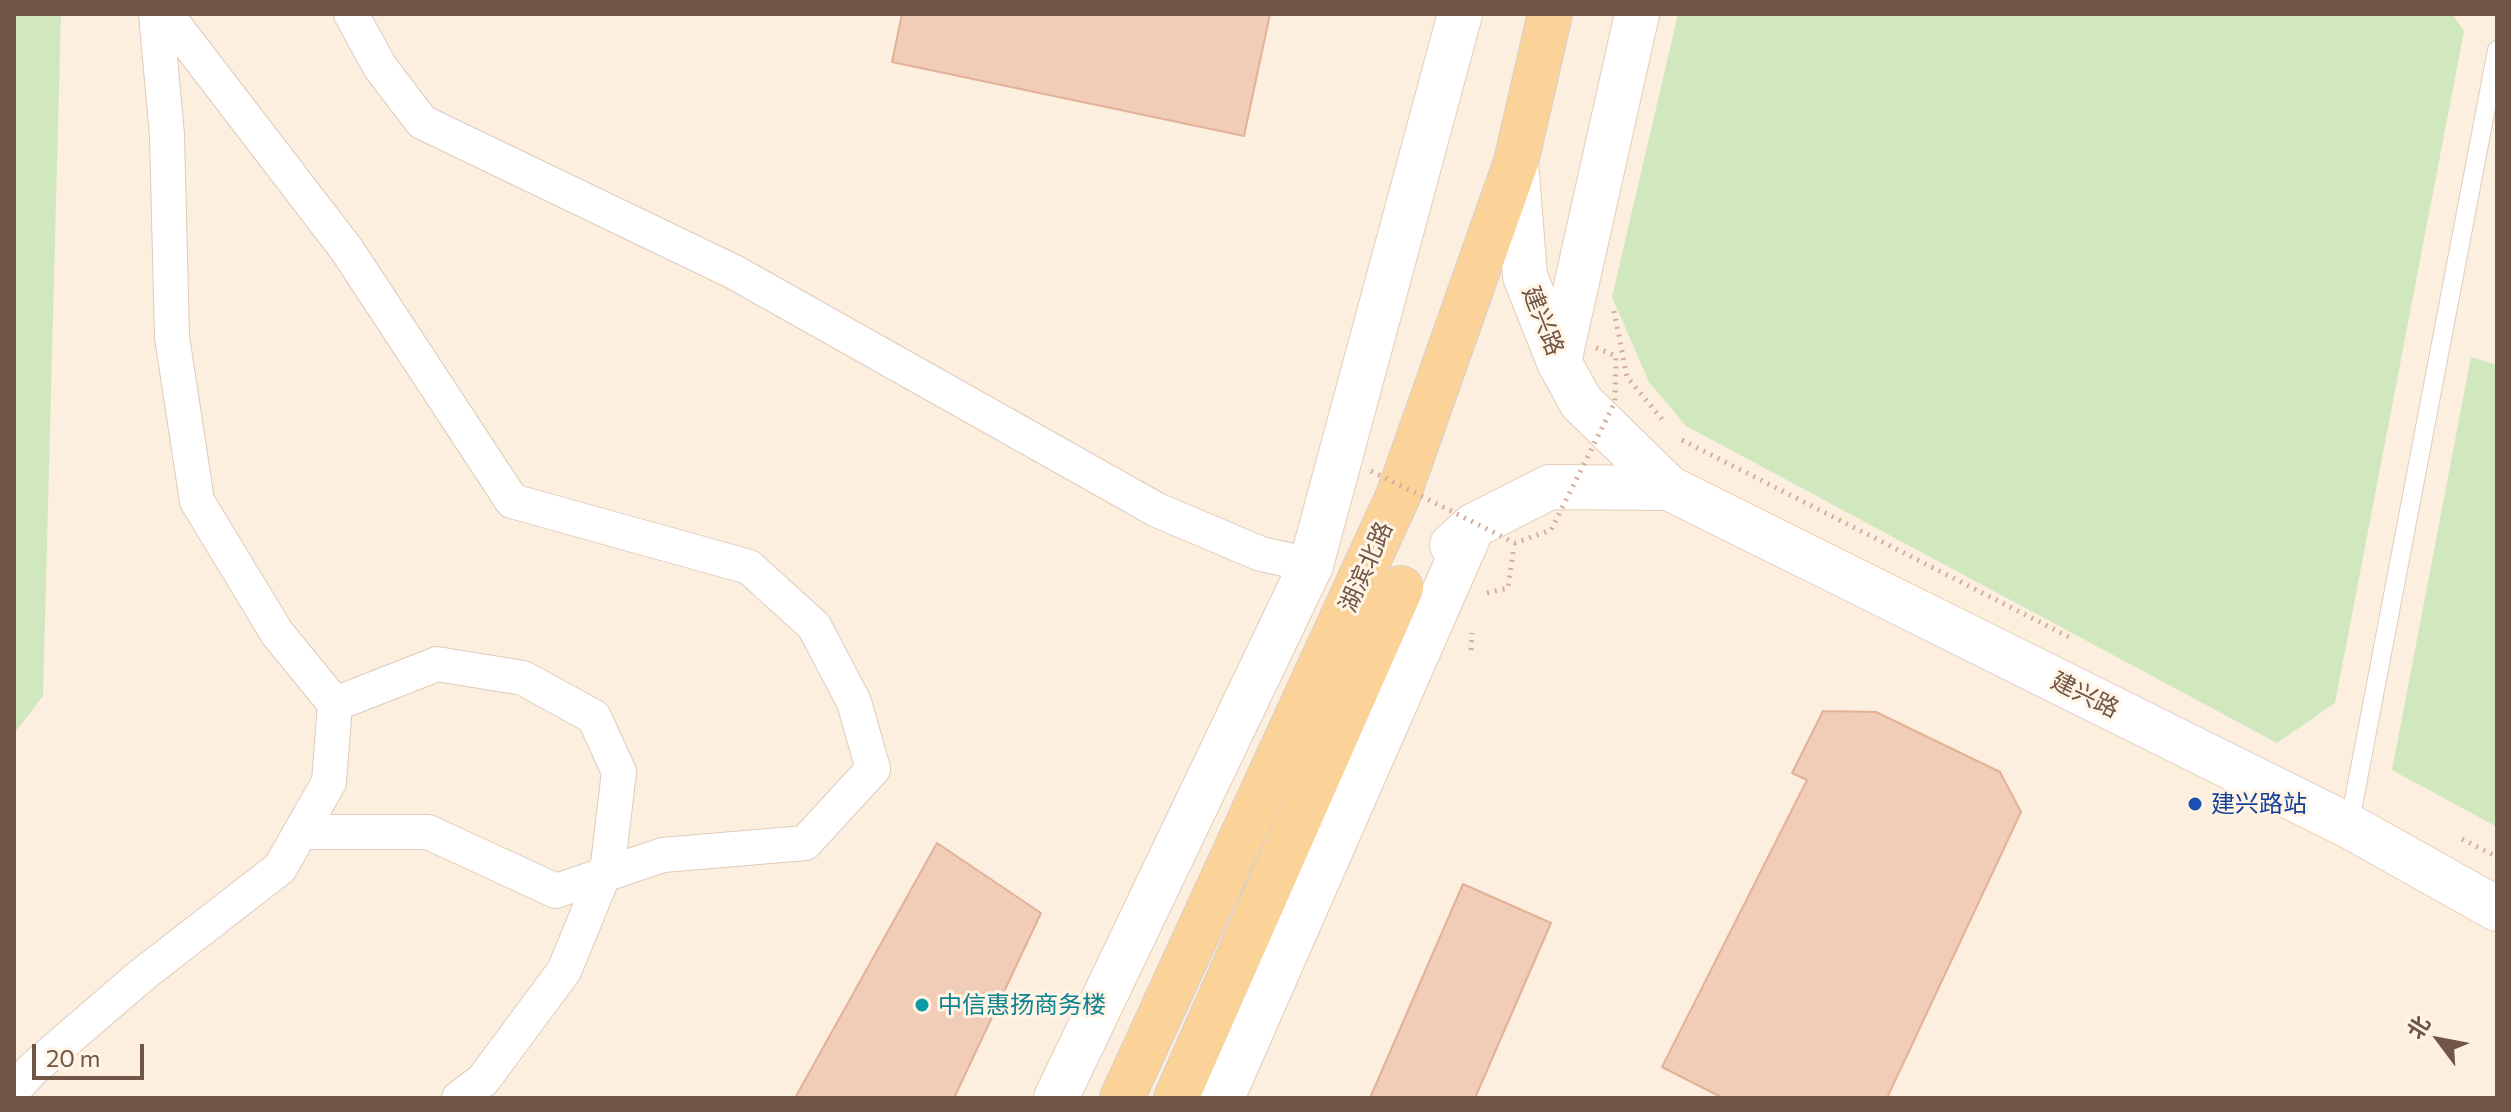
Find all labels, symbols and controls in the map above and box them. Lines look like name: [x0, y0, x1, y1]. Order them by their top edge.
street label: 建兴路: [1516, 282, 1570, 360]
street label: 湖滨北路: [1333, 517, 1399, 617]
street label: 建兴路: [2046, 666, 2124, 724]
place label: 建兴路站: [2211, 790, 2307, 818]
marker: 建兴路站: [2186, 795, 2204, 813]
place label: 中信惠扬商务楼: [938, 991, 1106, 1019]
marker: 中信惠扬商务楼: [913, 996, 931, 1014]
north arrow: [2399, 1000, 2479, 1080]
text: 北: [2401, 1011, 2436, 1044]
scale bar: [36, 1028, 148, 1078]
text: 20 m: [46, 1043, 100, 1072]

